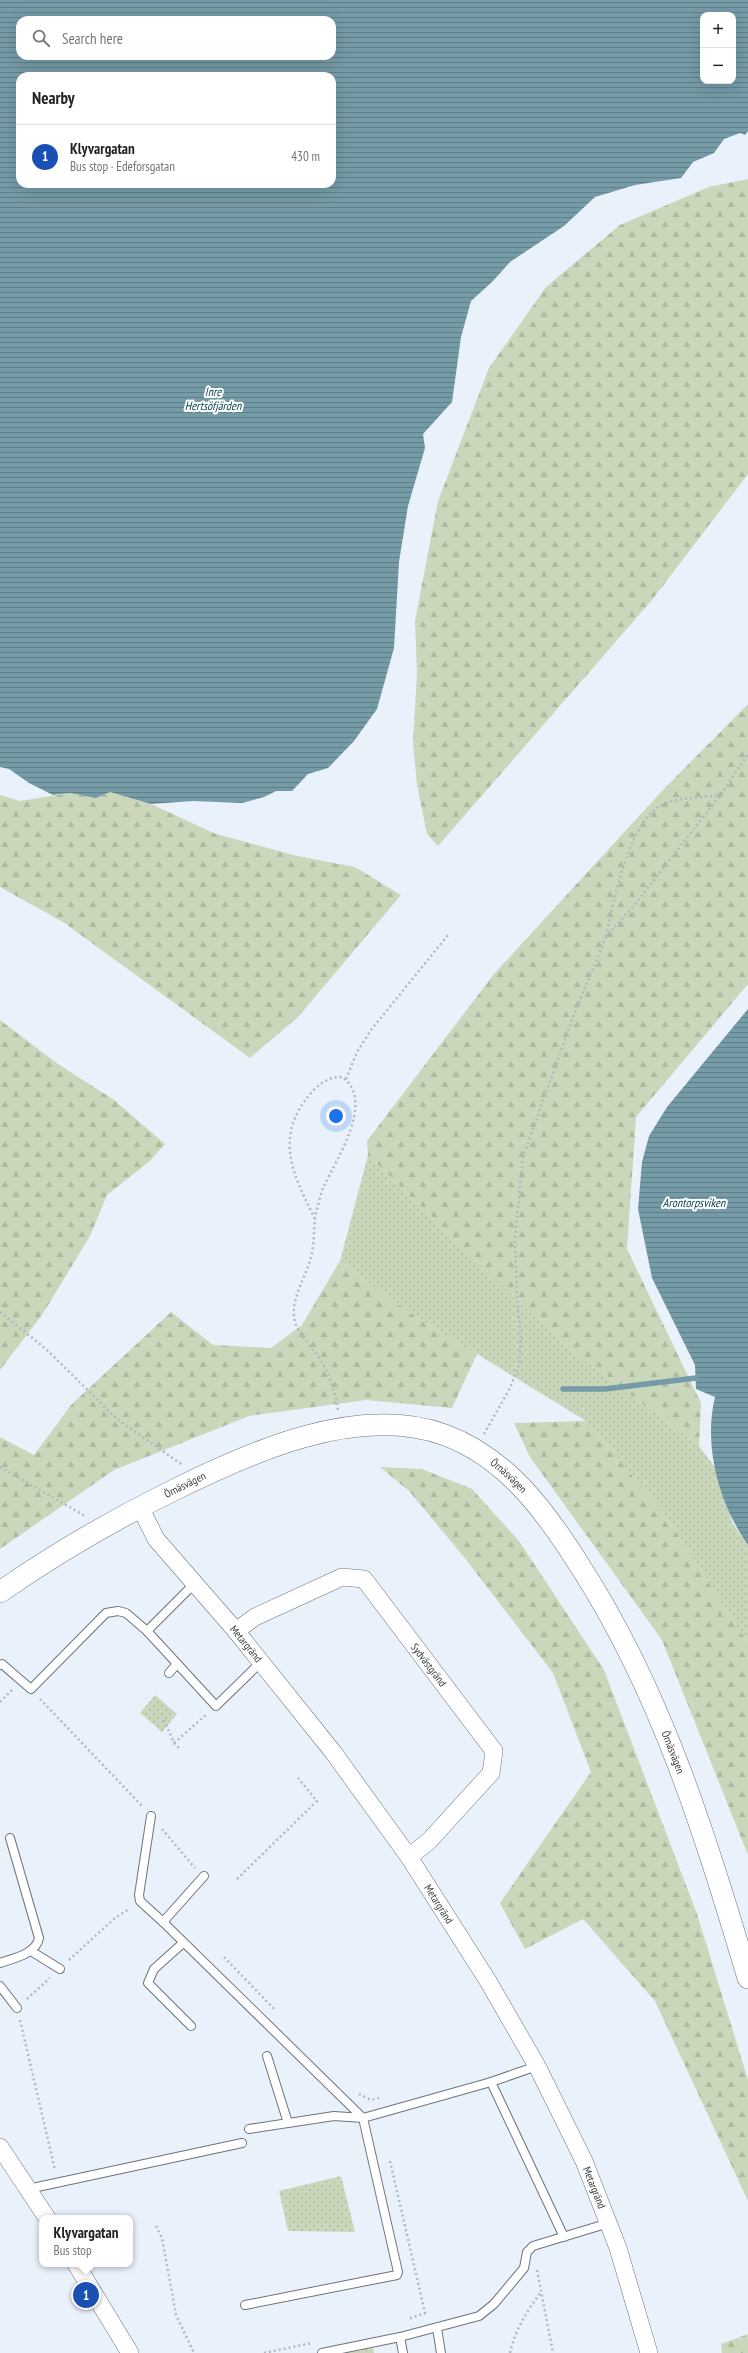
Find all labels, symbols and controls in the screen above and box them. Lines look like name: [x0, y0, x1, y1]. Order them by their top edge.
map controls: [700, 12, 736, 84]
button: +: [700, 12, 736, 48]
search box: [16, 16, 336, 60]
icon: search: [30, 27, 52, 49]
text: Search here: [62, 29, 123, 48]
button: −: [700, 48, 736, 84]
text: Nearby: [32, 87, 75, 109]
text: Klyvargatan: [70, 139, 135, 158]
text: 1: [42, 148, 48, 165]
text: 430 m: [291, 148, 320, 165]
text: Bus stop · Edeforsgatan: [70, 158, 175, 175]
water label: Inre Hertsöfjärden: [185, 384, 242, 413]
your location: [326, 1106, 346, 1126]
water label: Arontorpsviken: [663, 1195, 726, 1210]
street label: Örnäsvägen: [488, 1455, 530, 1496]
street label: Örnäsvägen: [162, 1469, 208, 1501]
street label: Metargränd: [227, 1622, 266, 1665]
street label: Sydvästgränd: [408, 1640, 450, 1689]
street label: Örnäsvägen: [658, 1729, 688, 1776]
street label: Metargränd: [421, 1882, 457, 1926]
street label: Metargränd: [580, 2165, 609, 2211]
popup: [39, 2215, 133, 2267]
text: Klyvargatan: [54, 2223, 118, 2242]
text: Bus stop: [54, 2242, 92, 2259]
pin: 1: [73, 2280, 99, 2310]

